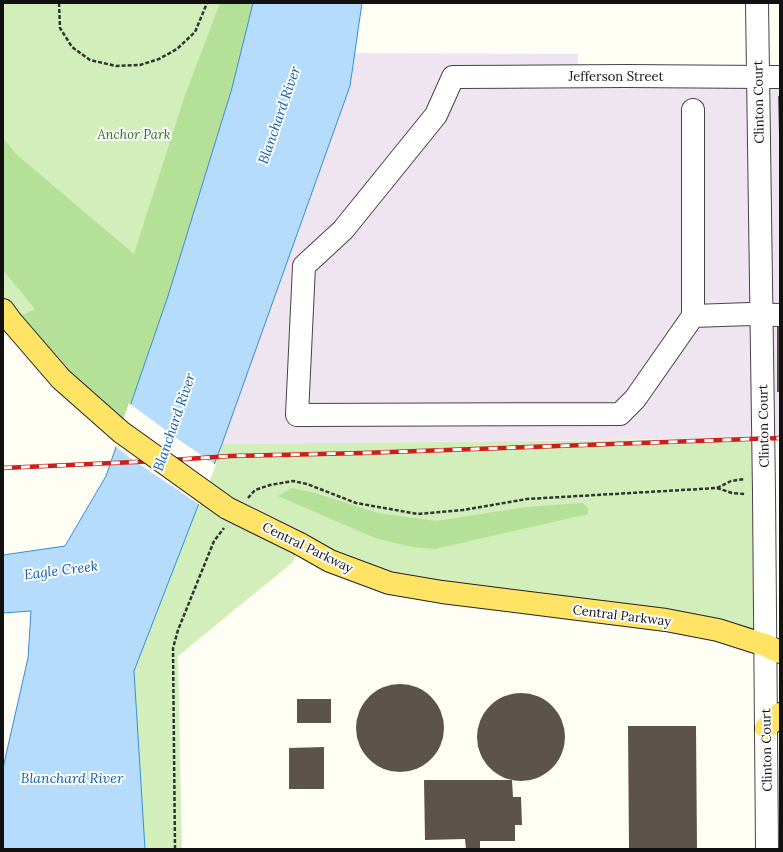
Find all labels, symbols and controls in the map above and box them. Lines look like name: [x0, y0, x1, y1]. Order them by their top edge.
street label: Clinton Court: [749, 60, 768, 144]
water label: Blanchard River: [254, 63, 304, 166]
street label: Jefferson Street: [567, 68, 664, 85]
park label: Anchor Park: [96, 126, 171, 143]
water label: Blanchard River: [149, 370, 199, 473]
street label: Clinton Court: [754, 384, 773, 468]
street label: Central Parkway: [260, 518, 356, 577]
water label: Eagle Creek: [23, 557, 99, 583]
street label: Central Parkway: [572, 601, 672, 630]
street label: Clinton Court: [757, 708, 776, 792]
water label: Blanchard River: [21, 769, 124, 787]

